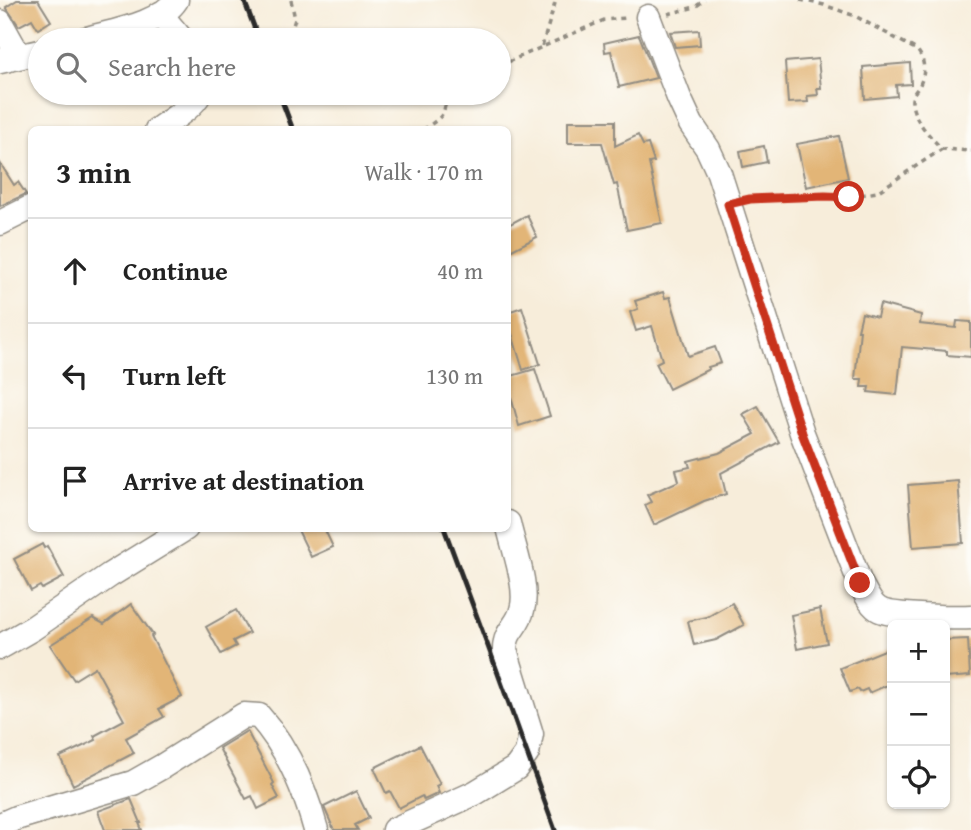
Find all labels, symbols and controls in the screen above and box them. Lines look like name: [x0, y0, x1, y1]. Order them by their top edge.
search box: [28, 28, 511, 105]
text: Search here: [108, 47, 236, 86]
icon: search: [52, 48, 90, 86]
text: 3 min: [56, 150, 131, 194]
text: Walk · 170 m: [364, 155, 483, 188]
route start: [833, 181, 864, 212]
text: Continue: [123, 251, 228, 290]
icon: ahead: [56, 252, 94, 290]
text: 40 m: [437, 254, 483, 287]
text: Turn left: [123, 356, 226, 395]
icon: left: [56, 357, 94, 395]
text: 130 m: [426, 359, 483, 392]
text: Arrive at destination: [123, 461, 364, 500]
icon: arrive: [56, 462, 94, 500]
route end: [844, 567, 875, 598]
map controls: [887, 620, 950, 809]
button: +: [887, 620, 950, 683]
button: −: [887, 683, 950, 746]
button: locate: [887, 746, 950, 809]

